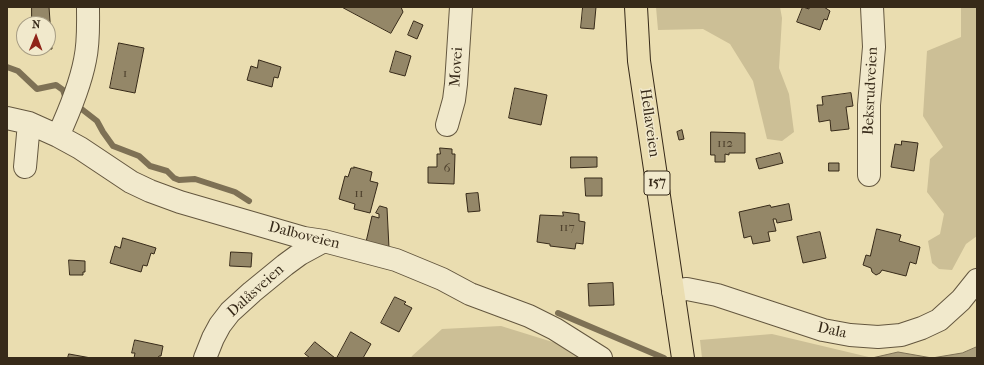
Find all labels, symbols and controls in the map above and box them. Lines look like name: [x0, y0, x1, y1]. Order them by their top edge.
north arrow: [16, 16, 56, 56]
text: N: [32, 18, 40, 31]
street label: Movei: [447, 46, 467, 88]
street label: Beksrudveien: [860, 46, 882, 136]
house number: 1: [123, 66, 127, 82]
street label: Hellaveien: [635, 88, 663, 158]
house number: 112: [717, 136, 733, 152]
house number: 6: [443, 161, 451, 177]
road number: 157: [644, 171, 670, 195]
house number: 11: [354, 186, 364, 202]
street label: Dalboveien: [267, 218, 341, 254]
house number: 117: [559, 220, 575, 236]
street label: Dalåsveien: [224, 261, 288, 321]
street label: Dala: [816, 319, 848, 343]

